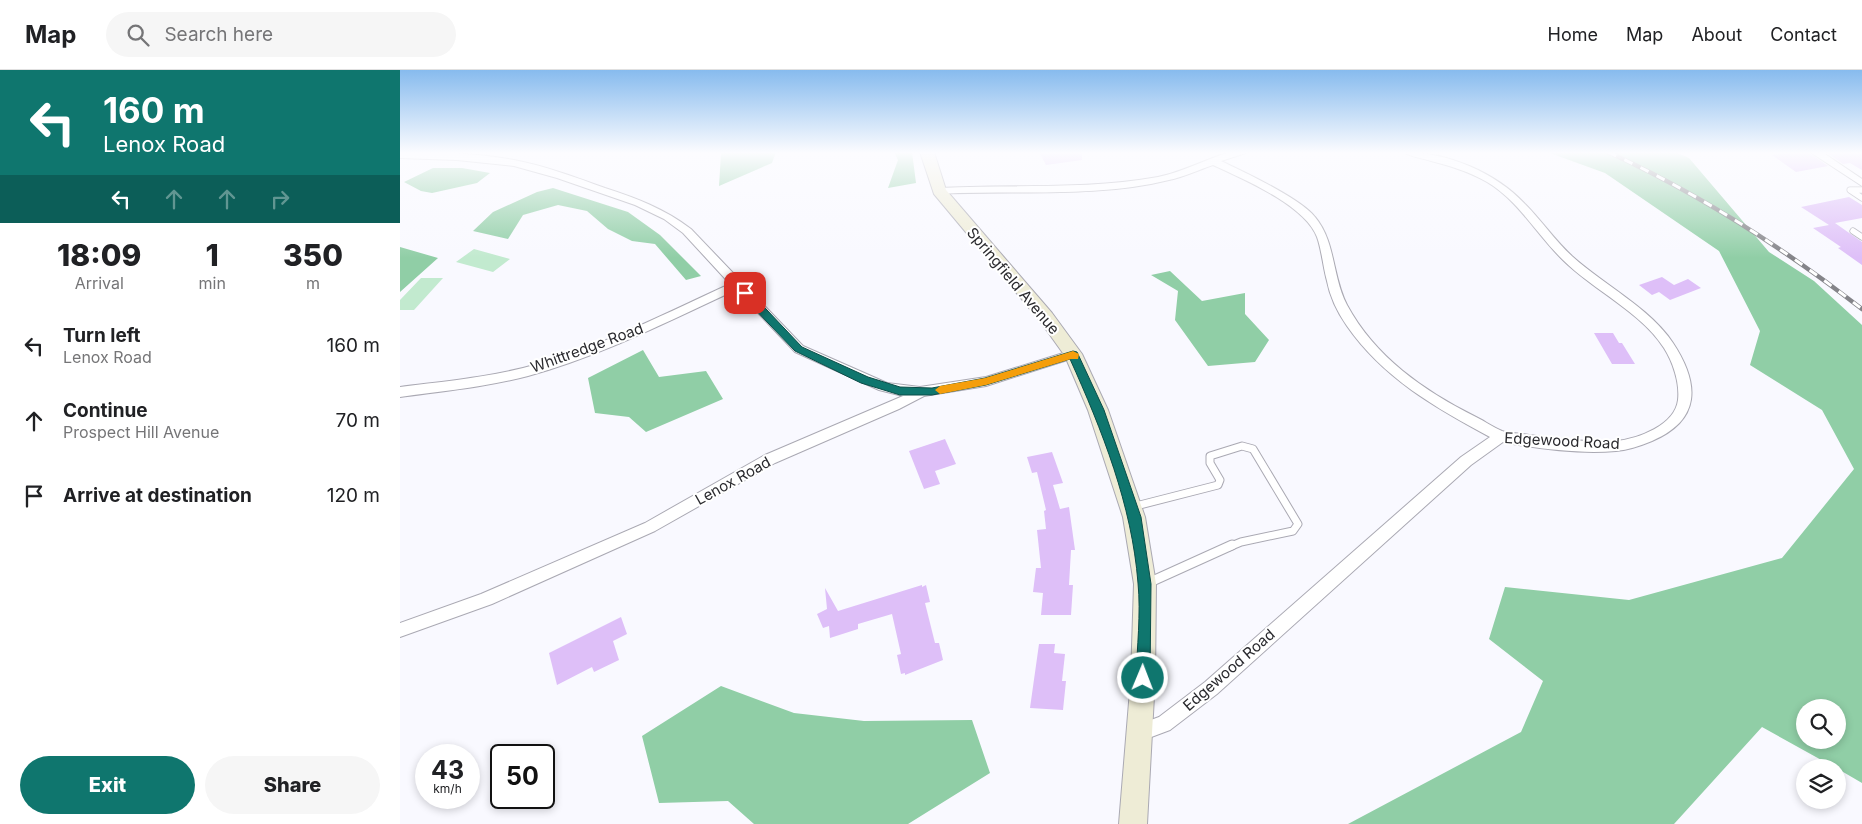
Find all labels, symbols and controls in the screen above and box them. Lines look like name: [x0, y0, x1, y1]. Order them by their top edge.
search box: [106, 12, 456, 57]
text: Map: [25, 20, 76, 49]
icon: search: [124, 21, 152, 49]
text: Search here: [164, 23, 273, 46]
text: Home: [1548, 24, 1598, 45]
text: Map: [1626, 24, 1663, 45]
text: About: [1691, 24, 1742, 45]
text: Contact: [1770, 24, 1837, 45]
text: 160 m: [103, 89, 205, 131]
icon: left: [20, 90, 85, 155]
text: Lenox Road: [103, 131, 225, 157]
icon: left: [107, 185, 135, 213]
icon: ahead: [160, 185, 188, 213]
icon: ahead: [213, 185, 241, 213]
icon: right: [266, 185, 294, 213]
street label: Springfield Avenue: [963, 223, 1064, 338]
text: 18:09: [57, 237, 141, 273]
text: 1: [206, 237, 219, 273]
text: 350: [283, 237, 343, 273]
pin: [724, 272, 766, 314]
text: Arrival: [75, 273, 124, 293]
text: min: [198, 273, 226, 293]
text: m: [306, 273, 320, 293]
icon: arrive: [731, 279, 759, 307]
street label: Whittredge Road: [528, 318, 646, 377]
text: Turn left: [63, 324, 141, 347]
icon: left: [20, 332, 48, 360]
text: 160 m: [327, 334, 380, 357]
text: Lenox Road: [63, 347, 152, 367]
text: Continue: [63, 399, 148, 422]
icon: ahead: [20, 407, 48, 435]
text: 70 m: [336, 409, 380, 432]
text: Prospect Hill Avenue: [63, 422, 219, 442]
street label: Edgewood Road: [1504, 428, 1620, 453]
street label: Lenox Road: [692, 452, 774, 509]
icon: arrive: [20, 482, 48, 510]
text: Arrive at destination: [63, 484, 252, 507]
text: 120 m: [327, 484, 380, 507]
street label: Edgewood Road: [1179, 625, 1278, 715]
position arrow: [1116, 651, 1168, 703]
map controls: [1796, 699, 1846, 809]
button: search: [1796, 699, 1846, 749]
speed limit sign: 50: [490, 744, 555, 809]
text: 43: [431, 755, 464, 785]
button: Exit: [20, 756, 195, 814]
button: Share: [205, 756, 380, 814]
button: layers: [1796, 759, 1846, 809]
text: km/h: [433, 781, 462, 796]

